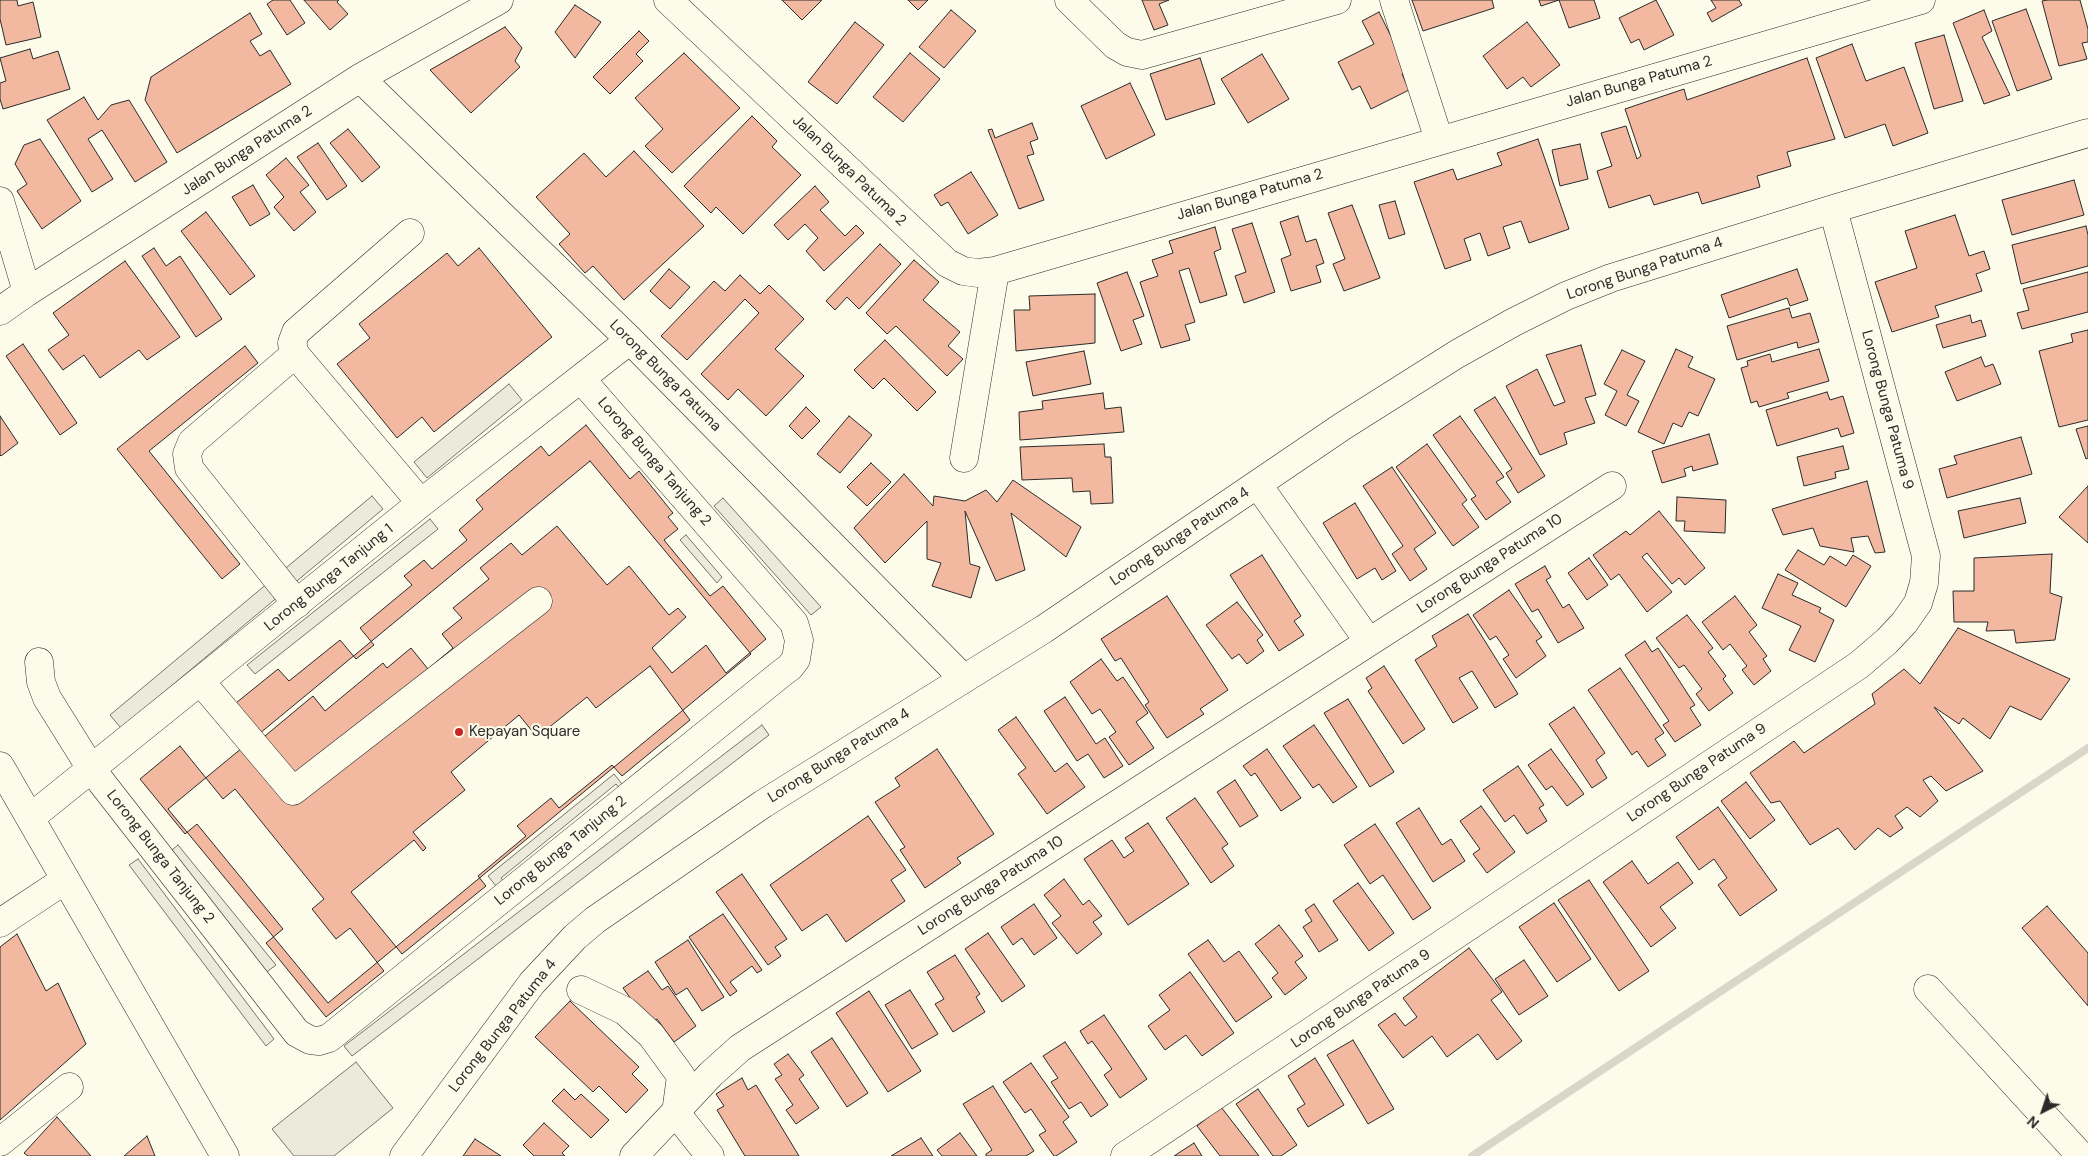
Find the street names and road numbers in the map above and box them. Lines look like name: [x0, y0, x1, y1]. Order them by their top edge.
street label: Jalan Bunga Patuma 2: [1564, 52, 1714, 112]
street label: Jalan Bunga Patuma 2: [179, 102, 315, 200]
street label: Jalan Bunga Patuma 2: [788, 112, 910, 230]
street label: Jalan Bunga Patuma 2: [1175, 165, 1325, 225]
street label: Lorong Bunga Patuma 4: [1565, 234, 1725, 304]
street label: Lorong Bunga Patuma: [605, 316, 725, 436]
street label: Lorong Bunga Patuma 9: [1857, 328, 1917, 492]
street label: Lorong Bunga Tanjung 2: [593, 394, 715, 530]
street label: Lorong Bunga Patuma 4: [1107, 484, 1253, 590]
street label: Lorong Bunga Patuma 10: [1414, 510, 1566, 618]
street label: Lorong Bunga Tanjung 1: [261, 521, 397, 635]
street label: Lorong Bunga Patuma 4: [765, 705, 913, 807]
street label: Lorong Bunga Patuma 9: [1624, 720, 1770, 826]
street label: Lorong Bunga Tanjung 2: [102, 787, 218, 927]
street label: Lorong Bunga Tanjung 2: [491, 792, 631, 910]
street label: Lorong Bunga Patuma 10: [915, 832, 1067, 940]
street label: Lorong Bunga Patuma 9: [1288, 946, 1434, 1052]
street label: Lorong Bunga Patuma 4: [445, 956, 561, 1096]

